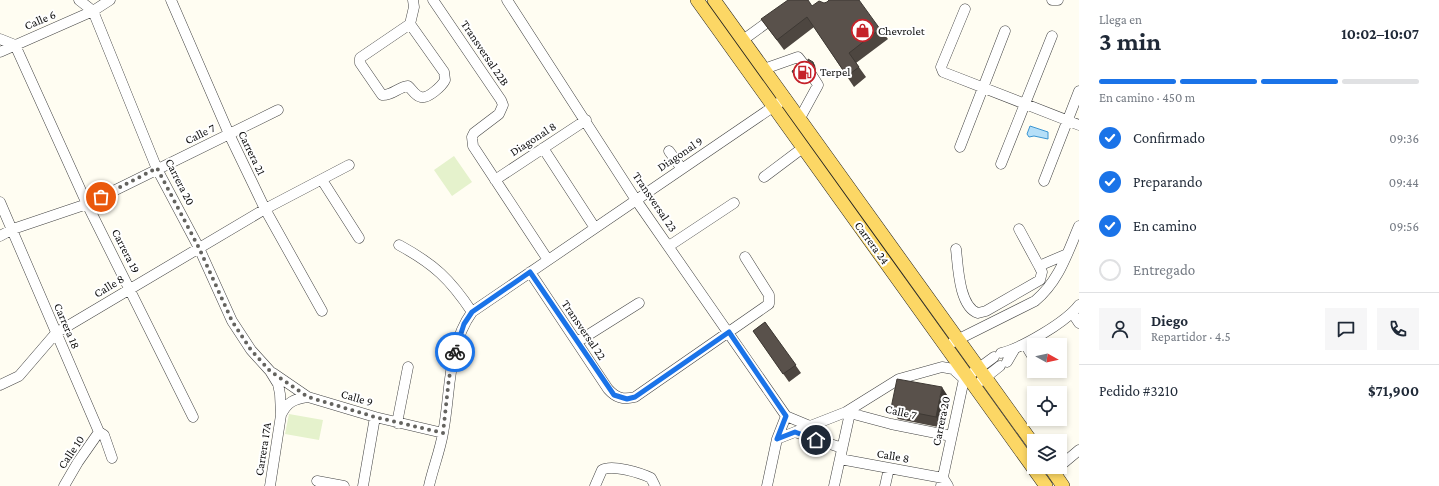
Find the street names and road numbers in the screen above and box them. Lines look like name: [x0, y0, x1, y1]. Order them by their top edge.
street label: Calle 6: [22, 7, 58, 33]
street label: Transversal 22B: [458, 18, 512, 89]
street label: Diagonal 8: [507, 119, 559, 159]
street label: Calle 7: [183, 121, 218, 147]
street label: Carrera 21: [235, 129, 269, 177]
street label: Diagonal 9: [655, 134, 705, 174]
street label: Carrera 20: [162, 156, 198, 208]
street label: Transversal 23: [630, 169, 680, 235]
street label: Carrera 24: [852, 219, 892, 267]
street label: Carrera 19: [109, 226, 143, 276]
street label: Calle 8: [91, 272, 127, 300]
street label: Transversal 22: [559, 297, 609, 363]
street label: Carrera 18: [51, 301, 83, 351]
street label: Calle 9: [339, 387, 375, 409]
street label: Carrera 20: [929, 395, 953, 447]
street label: Calle 7: [884, 402, 919, 423]
street label: Carrera 17A: [252, 421, 274, 477]
street label: Calle 10: [55, 432, 87, 471]
street label: Calle 8: [876, 446, 910, 466]

